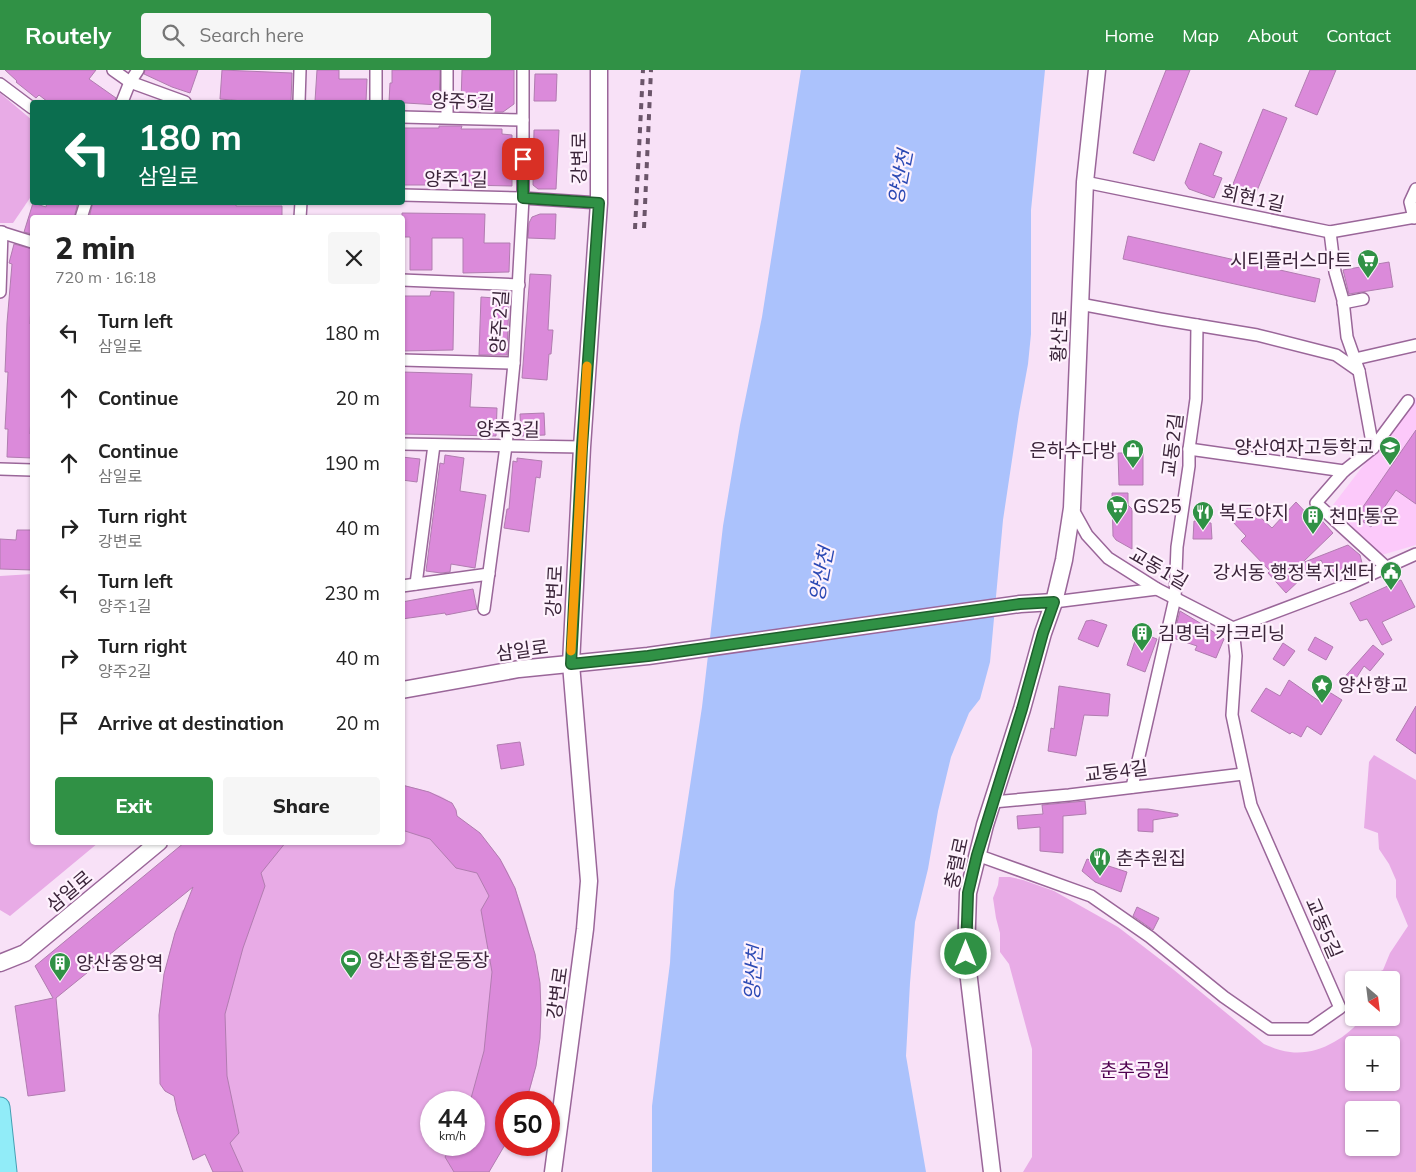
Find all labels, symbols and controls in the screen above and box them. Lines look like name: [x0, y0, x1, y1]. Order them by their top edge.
search box: [141, 13, 491, 58]
text: Routely: [25, 20, 111, 50]
icon: search: [159, 21, 187, 49]
text: Search here: [199, 23, 304, 47]
text: Home: [1104, 24, 1154, 47]
text: Map: [1182, 24, 1219, 47]
text: About: [1247, 24, 1298, 47]
text: Contact: [1326, 24, 1391, 47]
street label: 양주5길: [431, 88, 495, 114]
text: 180 m: [138, 115, 242, 159]
icon: left: [55, 120, 120, 185]
street label: 강변로: [567, 132, 591, 184]
pin: [502, 138, 544, 180]
icon: arrive: [509, 145, 537, 173]
water label: 양산천: [882, 145, 918, 206]
text: 삼일로: [138, 162, 199, 190]
street label: 양주1길: [424, 166, 488, 192]
street label: 회현1길: [1219, 180, 1287, 216]
text: 2 min: [55, 229, 135, 267]
button: close: [328, 232, 380, 284]
place label: 시티플러스마트: [1230, 248, 1352, 272]
supermarket icon: 시티플러스마트: [1356, 248, 1380, 279]
text: 720 m · 16:18: [55, 267, 156, 287]
street label: 양주2길: [485, 289, 513, 355]
text: Turn left: [98, 309, 173, 333]
street label: 황산로: [1046, 309, 1072, 363]
icon: left: [55, 319, 83, 347]
text: 180 m: [324, 321, 380, 345]
text: 삼일로: [98, 336, 142, 356]
icon: ahead: [55, 384, 83, 412]
text: Continue: [98, 386, 178, 410]
text: 20 m: [336, 386, 380, 410]
street label: 교동2길: [1156, 412, 1188, 478]
street label: 양주3길: [476, 416, 540, 442]
place label: 양산여자고등학교: [1234, 435, 1374, 459]
school or university icon: 양산여자고등학교: [1378, 435, 1402, 466]
place label: 은하수다방: [1030, 438, 1117, 462]
shop icon: 은하수다방: [1121, 438, 1145, 469]
text: Continue: [98, 439, 178, 463]
icon: ahead: [55, 449, 83, 477]
text: 190 m: [324, 451, 380, 475]
text: 삼일로: [98, 466, 142, 486]
supermarket icon: GS25: [1105, 494, 1129, 525]
place label: GS25: [1133, 494, 1182, 518]
restaurant icon: 복도야지: [1191, 500, 1215, 531]
place label: 복도야지: [1219, 500, 1289, 524]
text: Turn right: [98, 504, 187, 528]
building icon: 천마통운: [1301, 504, 1325, 535]
place label: 천마통운: [1329, 504, 1399, 528]
icon: right: [55, 514, 83, 542]
text: 40 m: [336, 516, 380, 540]
text: 강변로: [98, 531, 142, 551]
water label: 양산천: [803, 542, 839, 603]
street label: 교동1길: [1125, 542, 1193, 594]
place label: 강서동 행정복지센터: [1213, 560, 1375, 584]
public building icon: 강서동 행정복지센터: [1379, 560, 1403, 591]
street label: 강변로: [541, 564, 567, 618]
text: Turn left: [98, 569, 173, 593]
icon: left: [55, 579, 83, 607]
text: 230 m: [324, 581, 380, 605]
text: 양주1길: [98, 596, 152, 616]
building icon: 김명덕 카크리닝: [1130, 621, 1154, 652]
place label: 김명덕 카크리닝: [1158, 621, 1285, 645]
text: Turn right: [98, 634, 187, 658]
street label: 삼일로: [494, 634, 550, 666]
icon: right: [55, 644, 83, 672]
text: 40 m: [336, 646, 380, 670]
text: 양주2길: [98, 661, 152, 681]
place icon: 양산향교: [1310, 673, 1334, 704]
place label: 양산향교: [1338, 673, 1408, 697]
icon: arrive: [55, 709, 83, 737]
text: Arrive at destination: [98, 711, 284, 735]
text: 20 m: [336, 711, 380, 735]
street label: 교동4길: [1083, 755, 1149, 787]
button: Exit: [55, 777, 213, 835]
button: Share: [223, 777, 380, 835]
street label: 충렬로: [939, 835, 973, 891]
restaurant icon: 춘추원집: [1088, 846, 1112, 877]
place label: 춘추원집: [1116, 846, 1186, 870]
street label: 삼일로: [41, 865, 97, 917]
street label: 교동5길: [1300, 894, 1348, 962]
position arrow: [939, 927, 991, 979]
water label: 양산천: [739, 942, 768, 1001]
sports icon: 양산종합운동장: [339, 948, 363, 979]
place label: 양산종합운동장: [367, 948, 489, 972]
building icon: 양산중앙역: [48, 951, 72, 982]
place label: 양산중앙역: [76, 951, 163, 975]
street label: 강변로: [541, 965, 573, 1021]
north arrow: [1345, 971, 1400, 1026]
map controls: [1345, 971, 1400, 1156]
button: +: [1345, 1036, 1400, 1091]
park label: 춘추공원: [1100, 1058, 1170, 1082]
speed limit sign: 50: [495, 1091, 560, 1156]
button: −: [1345, 1101, 1400, 1156]
text: 44: [437, 1102, 468, 1133]
text: km/h: [439, 1128, 466, 1143]

